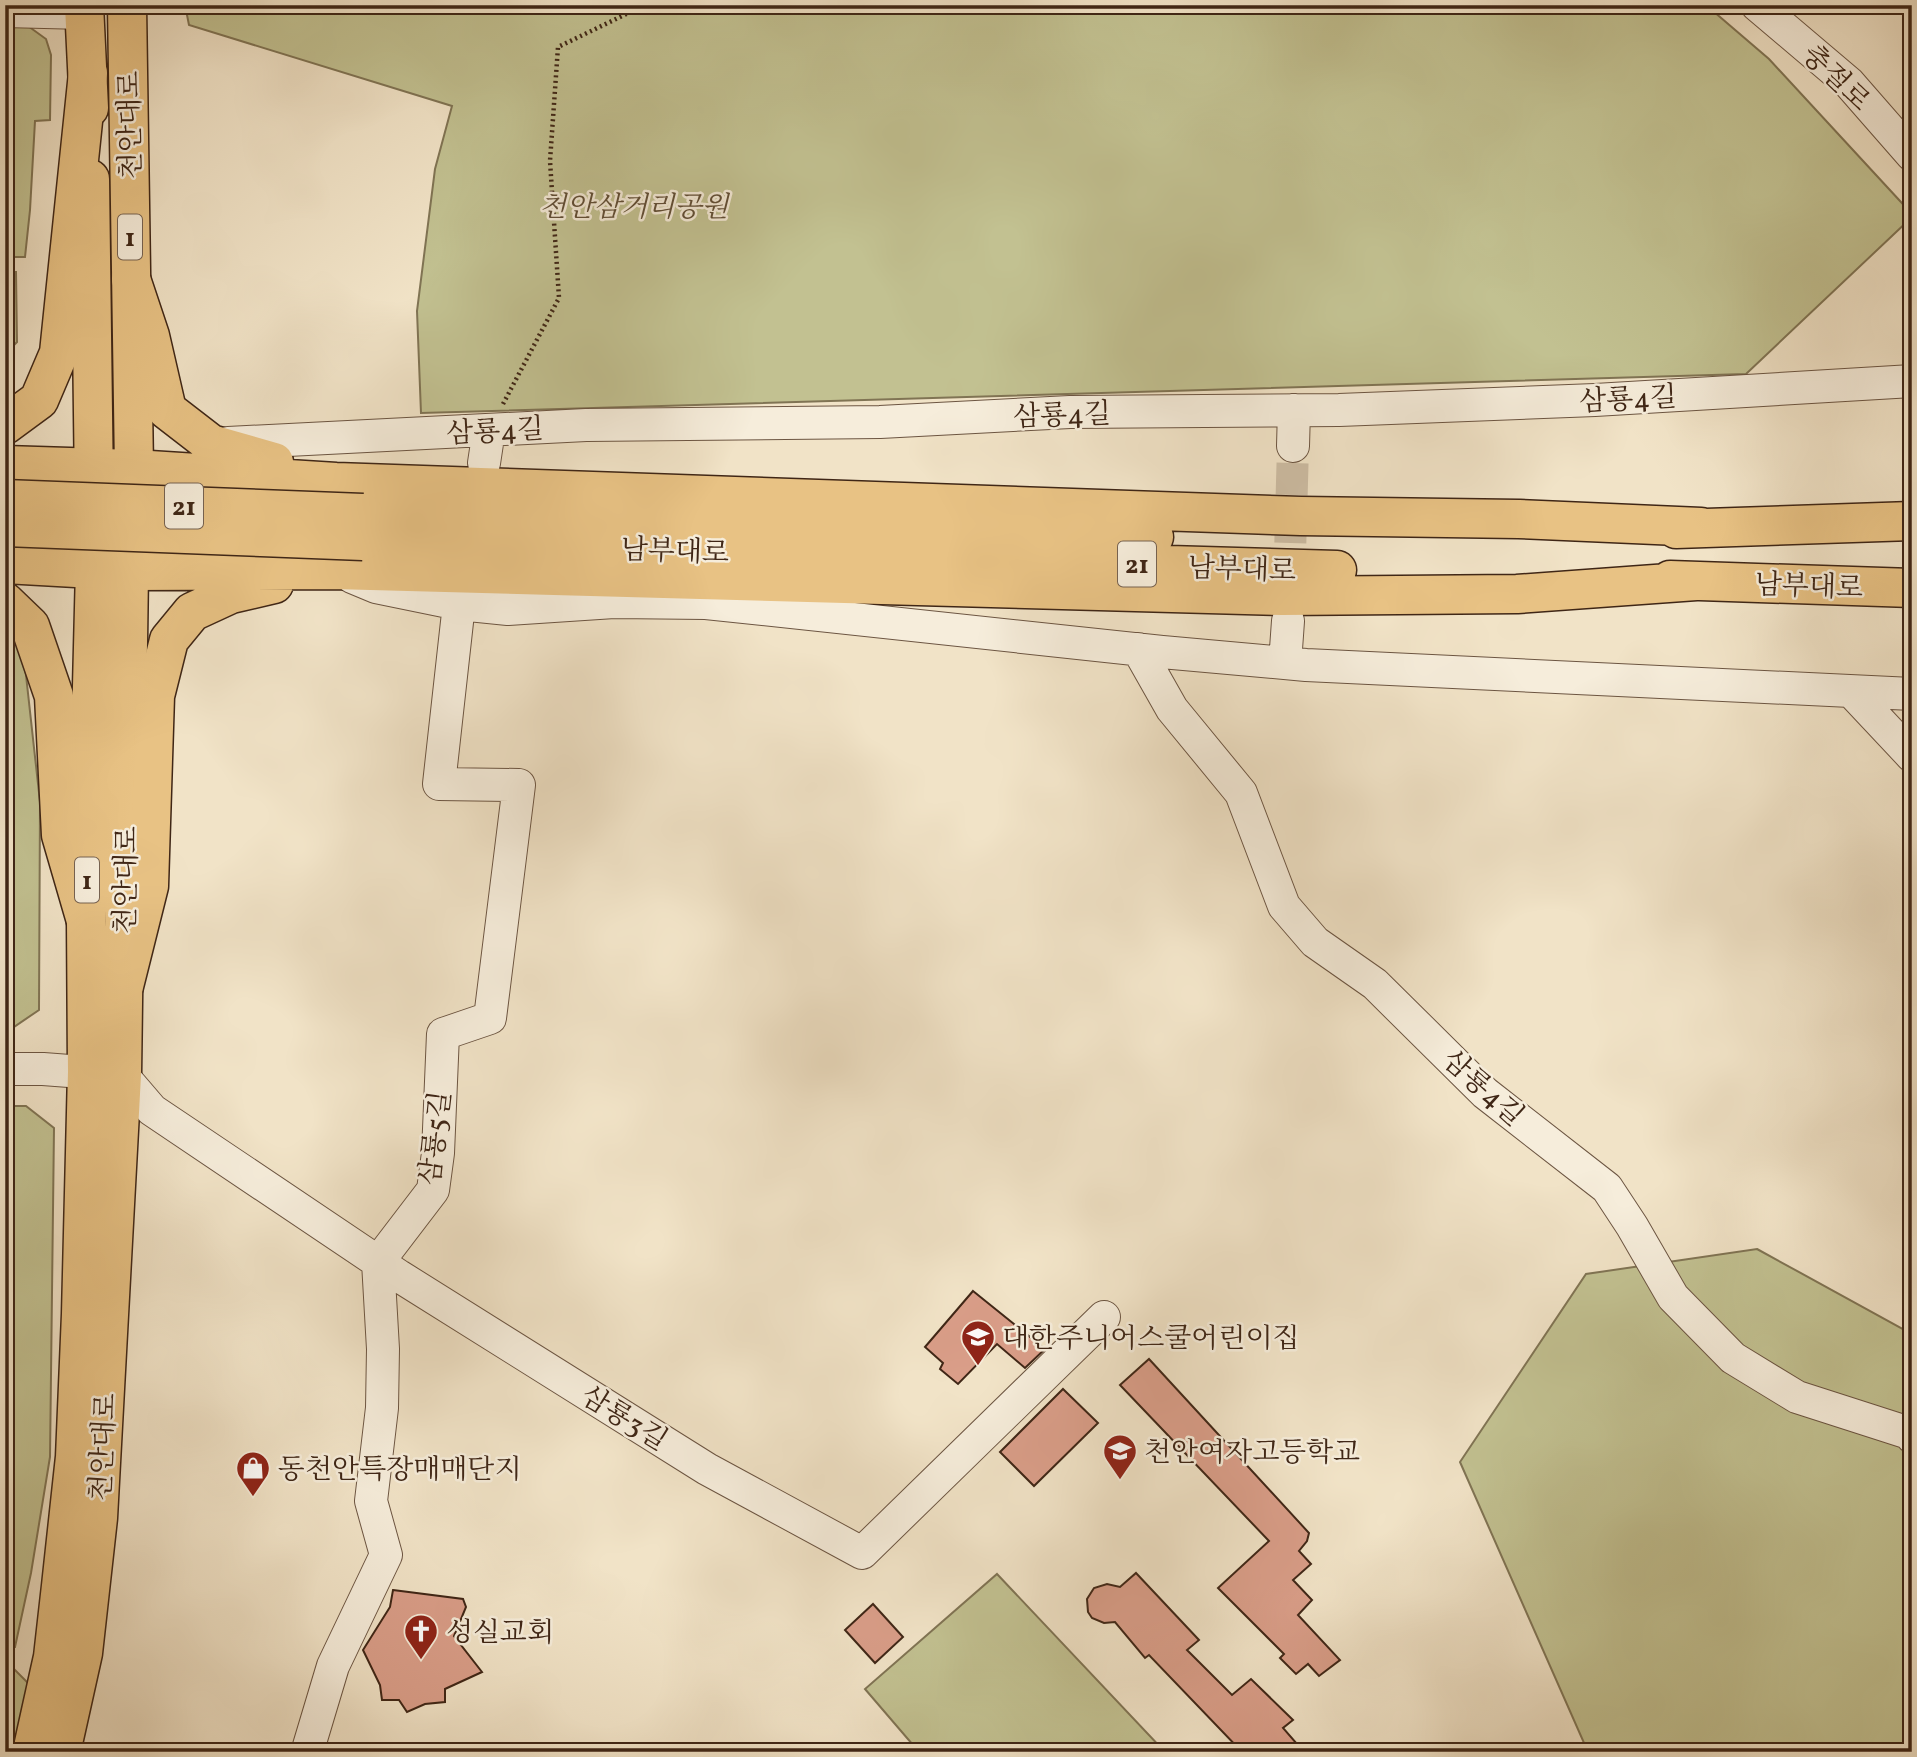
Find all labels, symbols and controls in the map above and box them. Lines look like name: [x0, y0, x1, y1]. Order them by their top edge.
street label: 충절로: [1793, 37, 1878, 121]
street label: 천안대로: [111, 71, 152, 179]
park label: 천안삼거리공원: [539, 189, 731, 228]
road number: 1: [118, 214, 142, 260]
street label: 삼룡4길: [1578, 378, 1678, 423]
street label: 삼룡4길: [1012, 395, 1112, 438]
street label: 삼룡4길: [445, 410, 545, 455]
road number: 21: [165, 484, 203, 528]
street label: 남부대로: [620, 531, 730, 574]
road number: 21: [1118, 542, 1156, 586]
street label: 남부대로: [1187, 549, 1297, 592]
street label: 남부대로: [1754, 566, 1864, 609]
street label: 천안대로: [107, 826, 148, 934]
road number: 1: [75, 858, 99, 902]
street label: 삼룡4길: [1433, 1042, 1532, 1136]
street label: 삼룡5길: [411, 1089, 462, 1188]
school or university icon: 대한주니어스쿨어린이집: [959, 1318, 997, 1367]
place label: 대한주니어스쿨어린이집: [1002, 1320, 1300, 1359]
street label: 삼룡3길: [573, 1377, 675, 1461]
street label: 천안대로: [82, 1392, 127, 1502]
school or university icon: 천안여자고등학교: [1101, 1432, 1139, 1481]
place label: 천안여자고등학교: [1144, 1434, 1360, 1473]
shop icon: 동천안특장매매단지: [234, 1449, 272, 1498]
place label: 동천안특장매매단지: [278, 1451, 521, 1490]
church icon: 성실교회: [402, 1612, 440, 1661]
place label: 성실교회: [446, 1614, 554, 1653]

